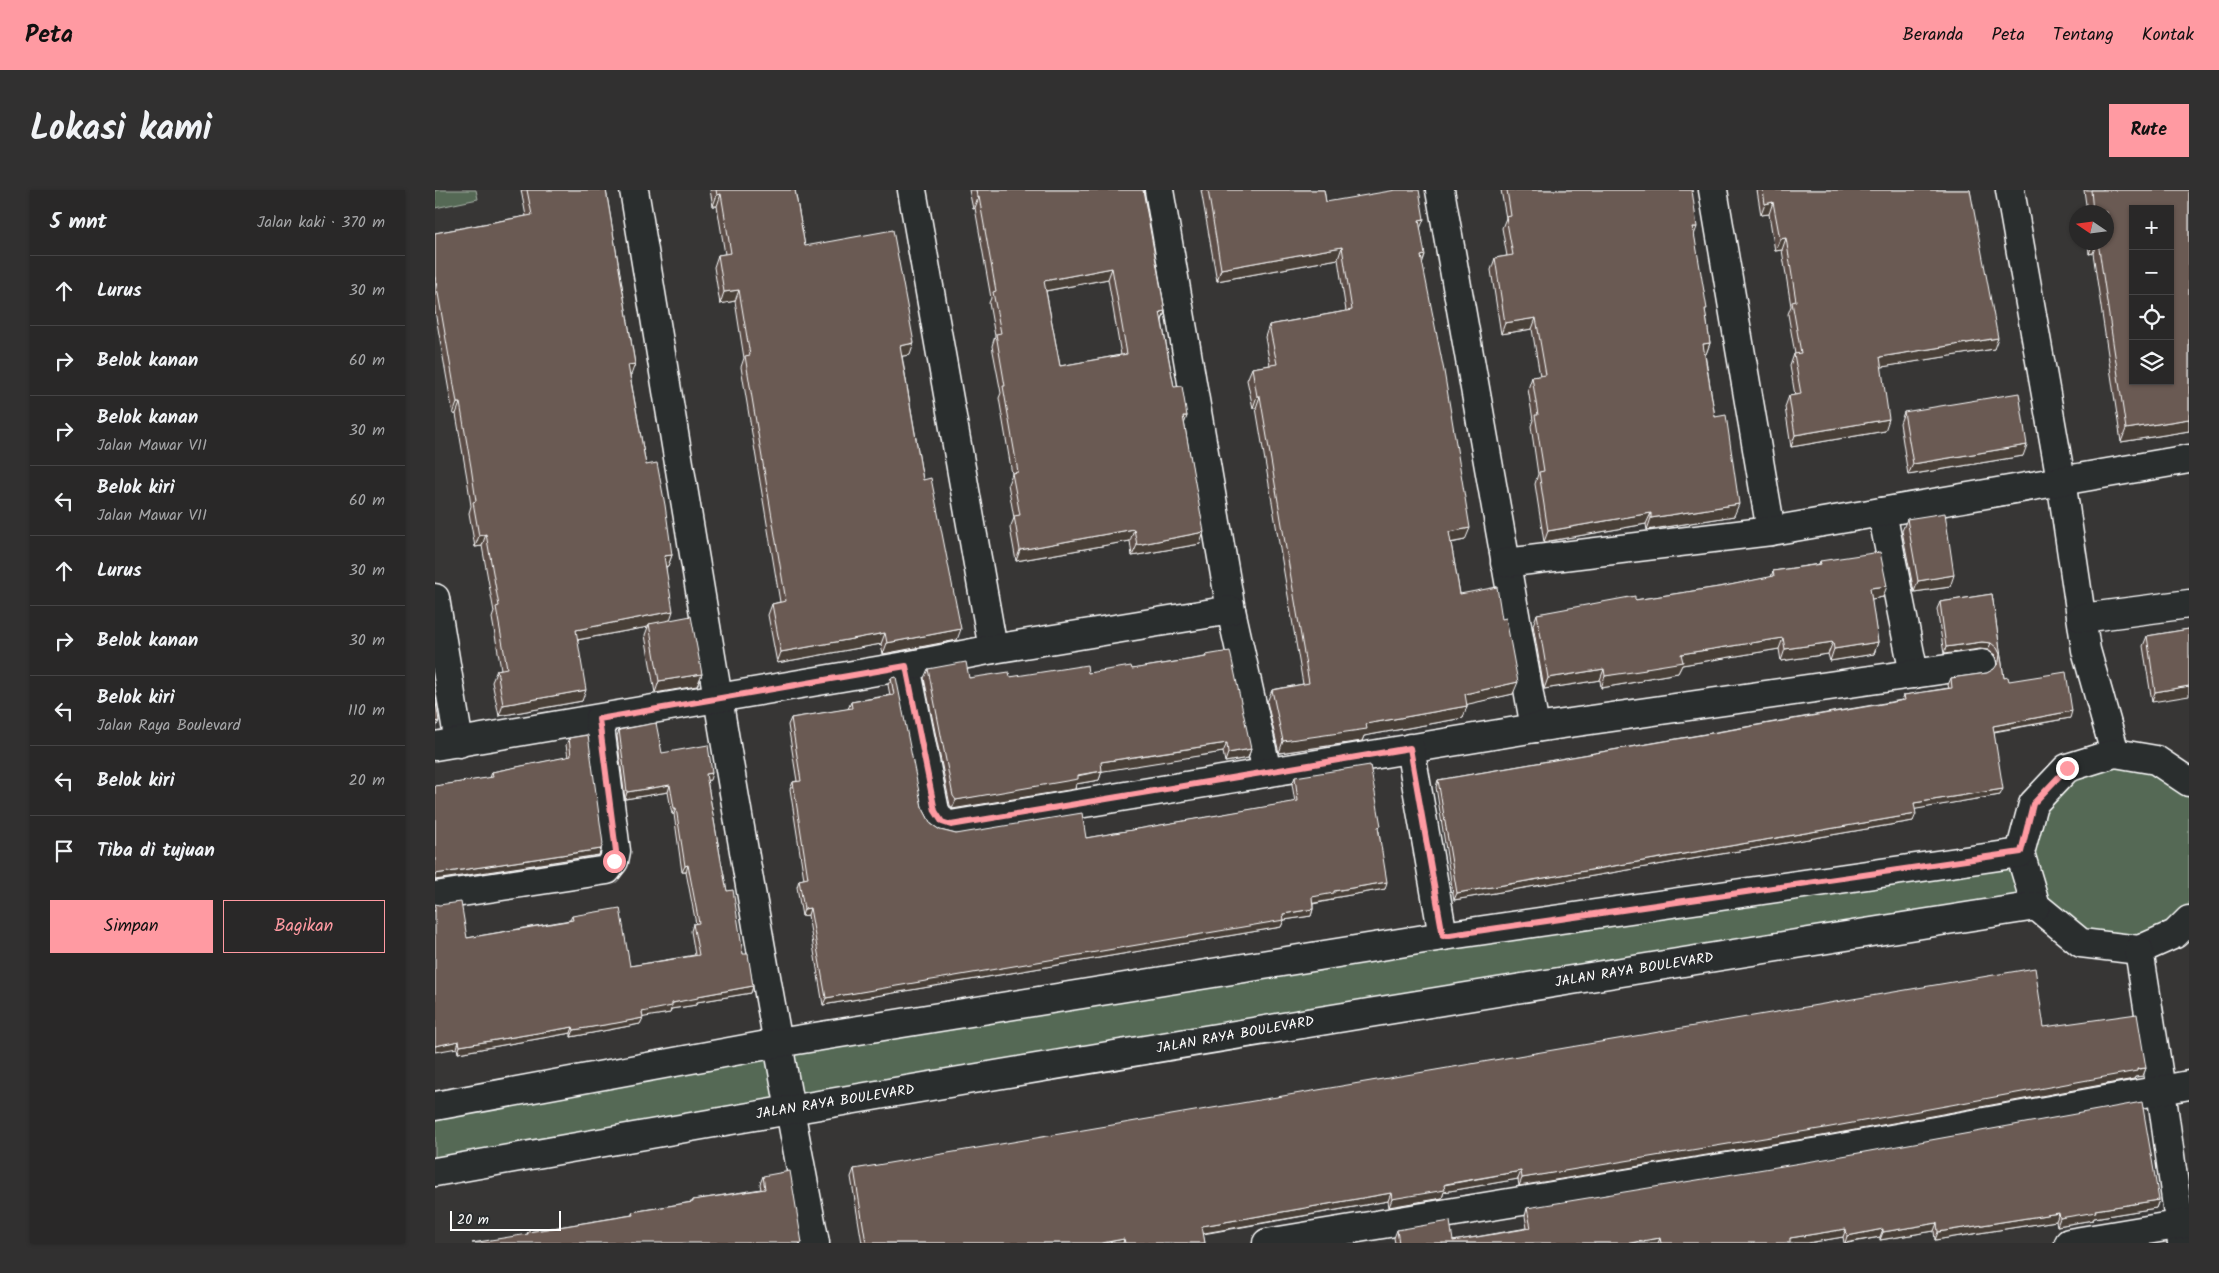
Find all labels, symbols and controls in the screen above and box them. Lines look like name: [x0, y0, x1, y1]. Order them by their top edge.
text: Peta: [25, 16, 73, 55]
text: Beranda: [1903, 21, 1964, 50]
text: Peta: [1992, 21, 2025, 50]
text: Tentang: [2053, 21, 2114, 50]
text: Kontak: [2142, 21, 2194, 50]
text: Lokasi kami: [30, 102, 212, 158]
button: Rute: [2109, 104, 2189, 157]
north arrow: [2069, 205, 2114, 250]
map controls: [2129, 205, 2174, 385]
button: +: [2129, 205, 2174, 250]
text: 5 mnt: [50, 206, 107, 239]
text: Jalan kaki · 370 m: [257, 210, 385, 235]
button: −: [2129, 250, 2174, 295]
text: Lurus: [97, 276, 142, 306]
icon: ahead: [50, 277, 78, 305]
text: 30 m: [349, 278, 385, 303]
button: locate: [2129, 295, 2174, 340]
button: layers: [2129, 340, 2174, 385]
text: Belok kanan: [97, 346, 198, 376]
icon: right: [50, 347, 78, 375]
text: 60 m: [349, 348, 385, 373]
text: Belok kanan: [97, 403, 198, 433]
icon: right: [50, 417, 78, 445]
text: 30 m: [349, 418, 385, 443]
text: Jalan Mawar VII: [97, 433, 207, 458]
text: Belok kiri: [97, 473, 175, 503]
icon: left: [50, 487, 78, 515]
text: 60 m: [349, 488, 385, 513]
text: Jalan Mawar VII: [97, 503, 207, 528]
text: Lurus: [97, 556, 142, 586]
icon: ahead: [50, 557, 78, 585]
text: 30 m: [349, 558, 385, 583]
text: Belok kanan: [97, 626, 198, 656]
icon: right: [50, 627, 78, 655]
text: 30 m: [349, 628, 385, 653]
text: Belok kiri: [97, 683, 175, 713]
icon: left: [50, 697, 78, 725]
text: 110 m: [348, 698, 385, 723]
text: Jalan Raya Boulevard: [97, 713, 240, 738]
route end: [2056, 757, 2079, 780]
text: Belok kiri: [97, 766, 175, 796]
icon: left: [50, 767, 78, 795]
text: 20 m: [349, 768, 385, 793]
text: Tiba di tujuan: [97, 836, 215, 866]
icon: arrive: [50, 837, 78, 865]
route start: [603, 850, 626, 873]
button: Simpan: [50, 900, 213, 953]
button: Bagikan: [223, 900, 385, 953]
street label: JALAN RAYA BOULEVARD: [1553, 947, 1715, 993]
street label: JALAN RAYA BOULEVARD: [1154, 1010, 1316, 1060]
street label: JALAN RAYA BOULEVARD: [754, 1079, 916, 1125]
scale bar: [450, 1208, 561, 1231]
text: 20 m: [457, 1209, 489, 1231]

